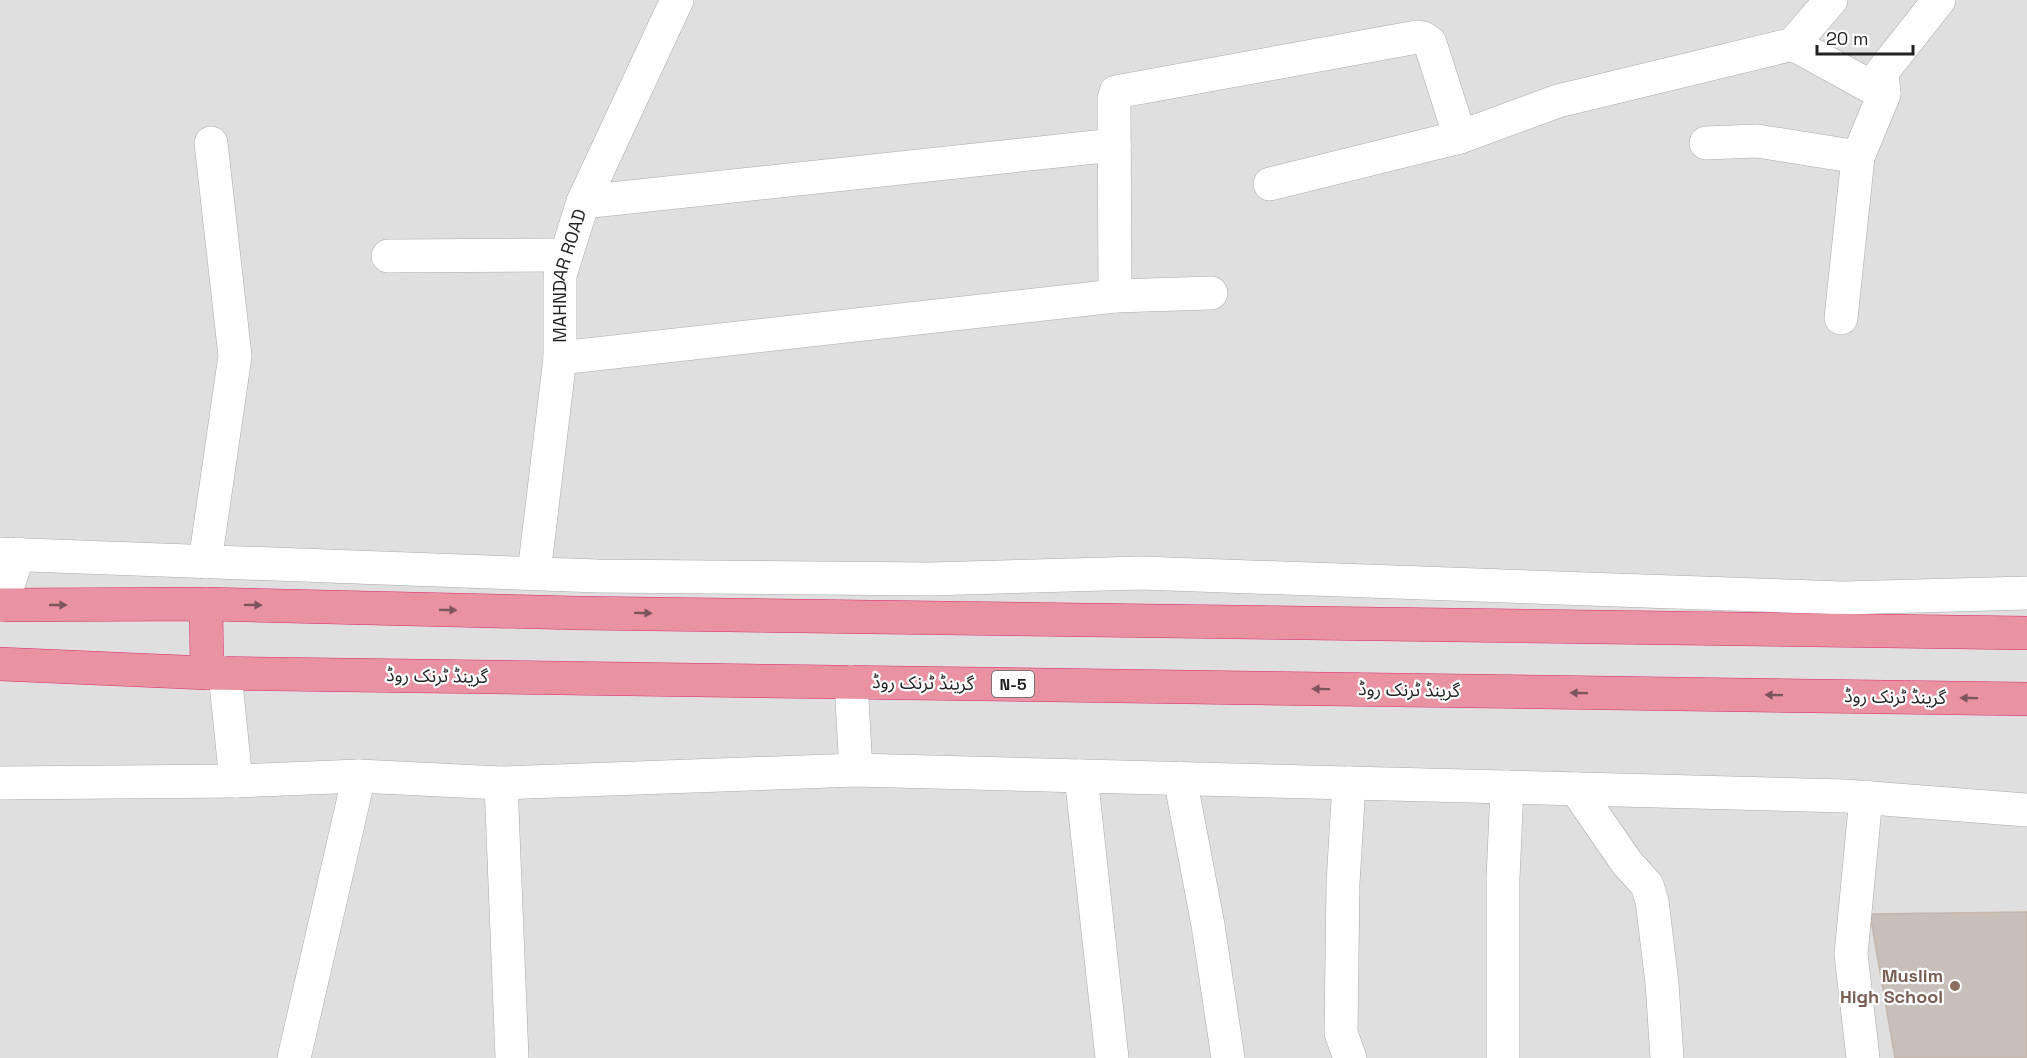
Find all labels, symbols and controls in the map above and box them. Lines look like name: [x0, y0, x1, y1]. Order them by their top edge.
scale bar: [1817, 18, 1913, 56]
text: 20 m: [1826, 27, 1869, 50]
street label: MAHNDAR ROAD: [547, 206, 591, 343]
one-way arrow: [49, 600, 68, 610]
one-way arrow: [244, 601, 263, 610]
one-way arrow: [439, 605, 458, 614]
one-way arrow: [634, 609, 653, 618]
street label: گرینڈ ٹرنک روڈ: [386, 663, 489, 688]
street label: گرینڈ ٹرنک روڈ: [872, 670, 975, 695]
road number: N-5: [992, 671, 1034, 697]
street label: گرینڈ ٹرنک روڈ: [1358, 677, 1461, 702]
one-way arrow: [1311, 684, 1330, 694]
street label: گرینڈ ٹرنک روڈ: [1844, 684, 1947, 709]
one-way arrow: [1569, 688, 1588, 697]
one-way arrow: [1764, 691, 1783, 700]
one-way arrow: [1959, 693, 1978, 703]
place label: Muslim High School: [1840, 964, 1943, 1008]
marker: Muslim High School: [1948, 979, 1962, 993]

